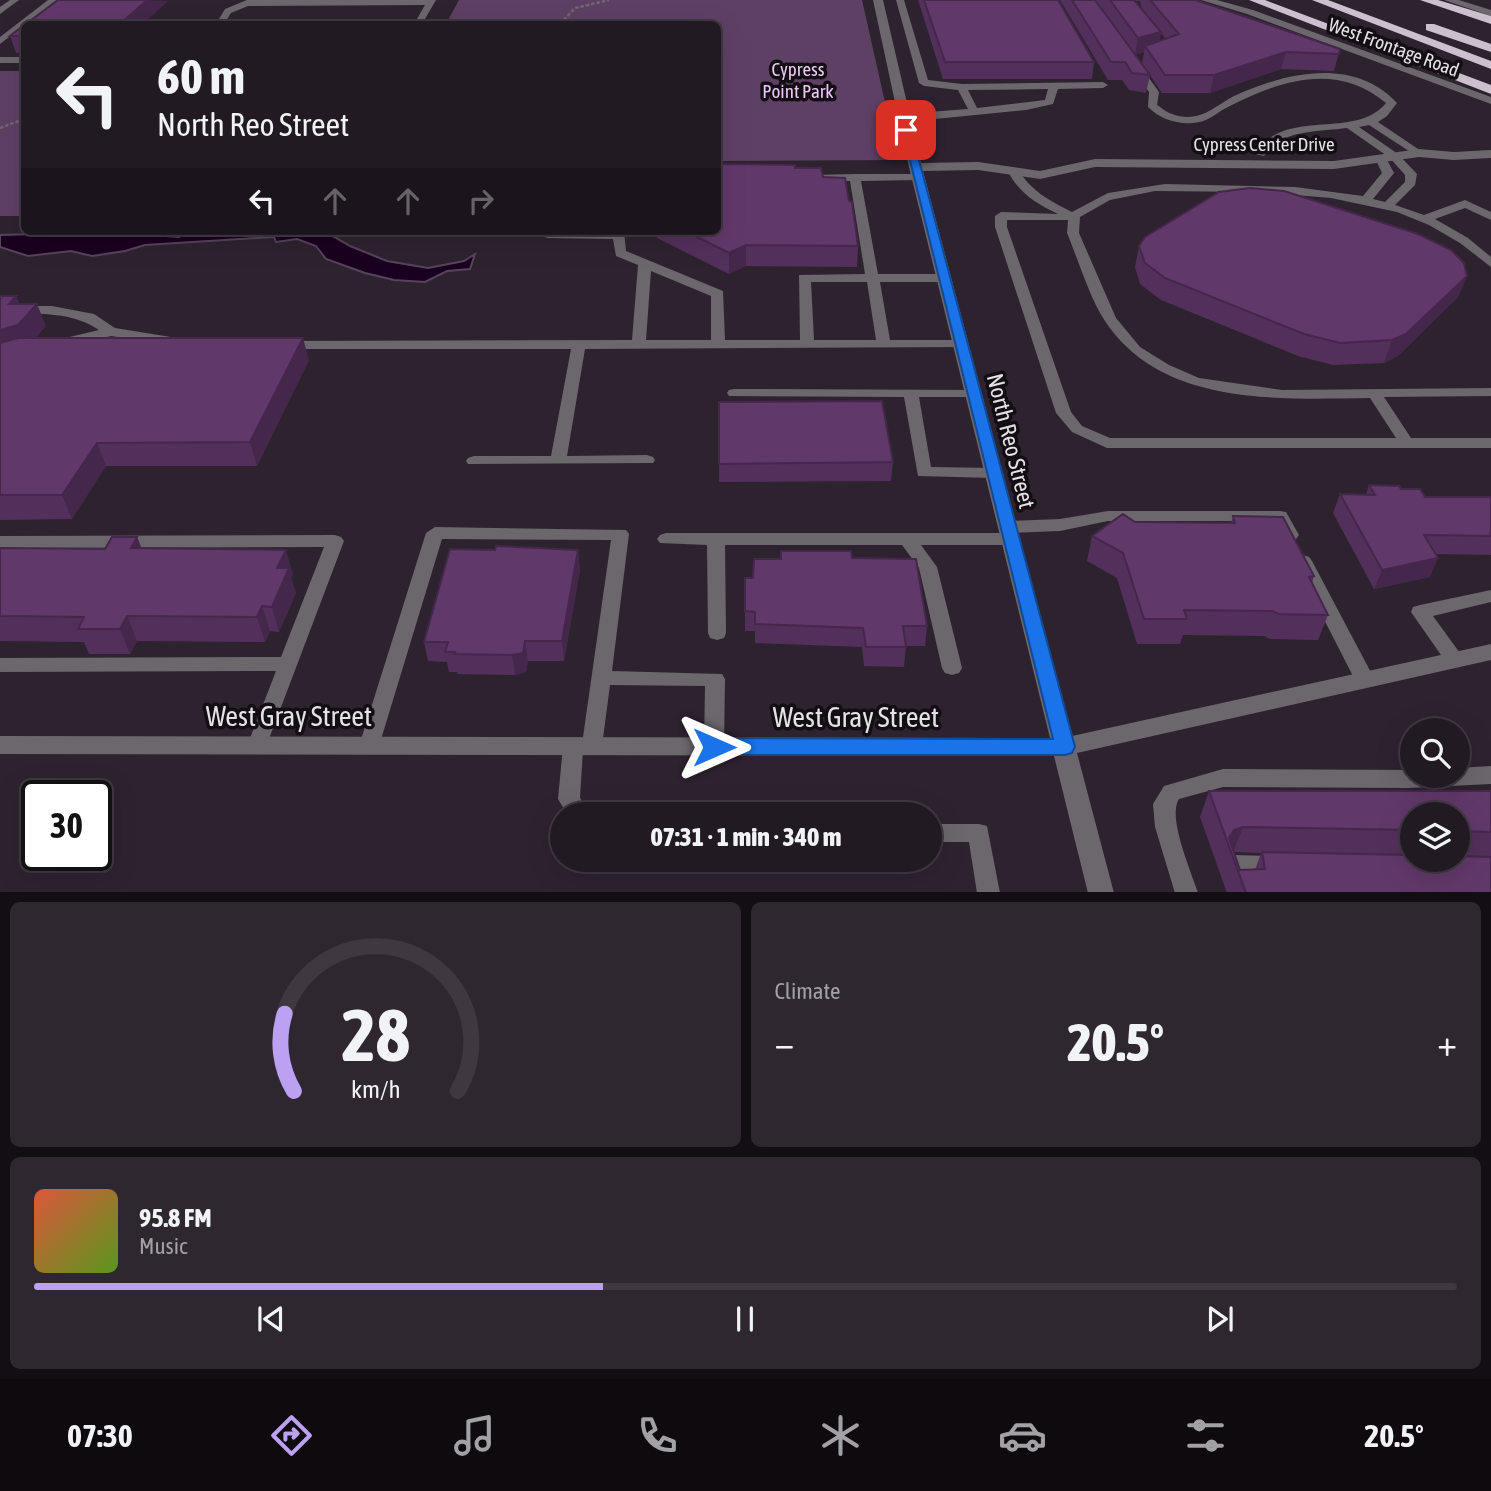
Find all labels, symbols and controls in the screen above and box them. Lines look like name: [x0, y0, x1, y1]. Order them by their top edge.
street label: West Frontage Road: [1326, 13, 1462, 81]
text: 60 m: [157, 48, 245, 104]
icon: left: [42, 49, 133, 140]
park label: Cypress Point Park: [762, 58, 834, 102]
pin: [876, 100, 936, 160]
text: North Reo Street: [157, 106, 349, 143]
icon: arrive: [887, 111, 925, 149]
street label: Cypress Center Drive: [1193, 133, 1335, 155]
icon: left: [243, 182, 281, 220]
icon: ahead: [316, 182, 354, 220]
icon: ahead: [389, 182, 427, 220]
icon: right: [462, 182, 500, 220]
street label: North Reo Street: [982, 371, 1040, 511]
street label: West Gray Street: [206, 700, 372, 732]
street label: West Gray Street: [773, 701, 939, 733]
position arrow: [677, 710, 751, 784]
map controls: [1400, 718, 1470, 872]
button: search: [1400, 718, 1470, 788]
speed limit sign: 30: [21, 780, 112, 871]
button: layers: [1400, 802, 1470, 872]
text: 07:31 · 1 min · 340 m: [651, 822, 841, 852]
text: Climate: [775, 978, 840, 1004]
text: 28: [341, 993, 409, 1076]
text: 20.5°: [1067, 1012, 1164, 1072]
text: −: [775, 1021, 794, 1064]
text: +: [1437, 1021, 1457, 1064]
text: km/h: [350, 1074, 400, 1102]
text: 95.8 FM: [139, 1203, 212, 1233]
text: Music: [139, 1233, 187, 1259]
icon: previous: [252, 1300, 290, 1338]
icon: pause: [726, 1300, 764, 1338]
icon: next: [1201, 1300, 1239, 1338]
icon: directions: [267, 1411, 316, 1460]
icon: music: [450, 1411, 499, 1460]
icon: phone: [633, 1411, 682, 1460]
icon: climate: [816, 1411, 865, 1460]
icon: car: [998, 1411, 1047, 1460]
icon: filters: [1181, 1411, 1230, 1460]
text: 07:30: [67, 1417, 133, 1454]
text: 20.5°: [1364, 1417, 1424, 1454]

